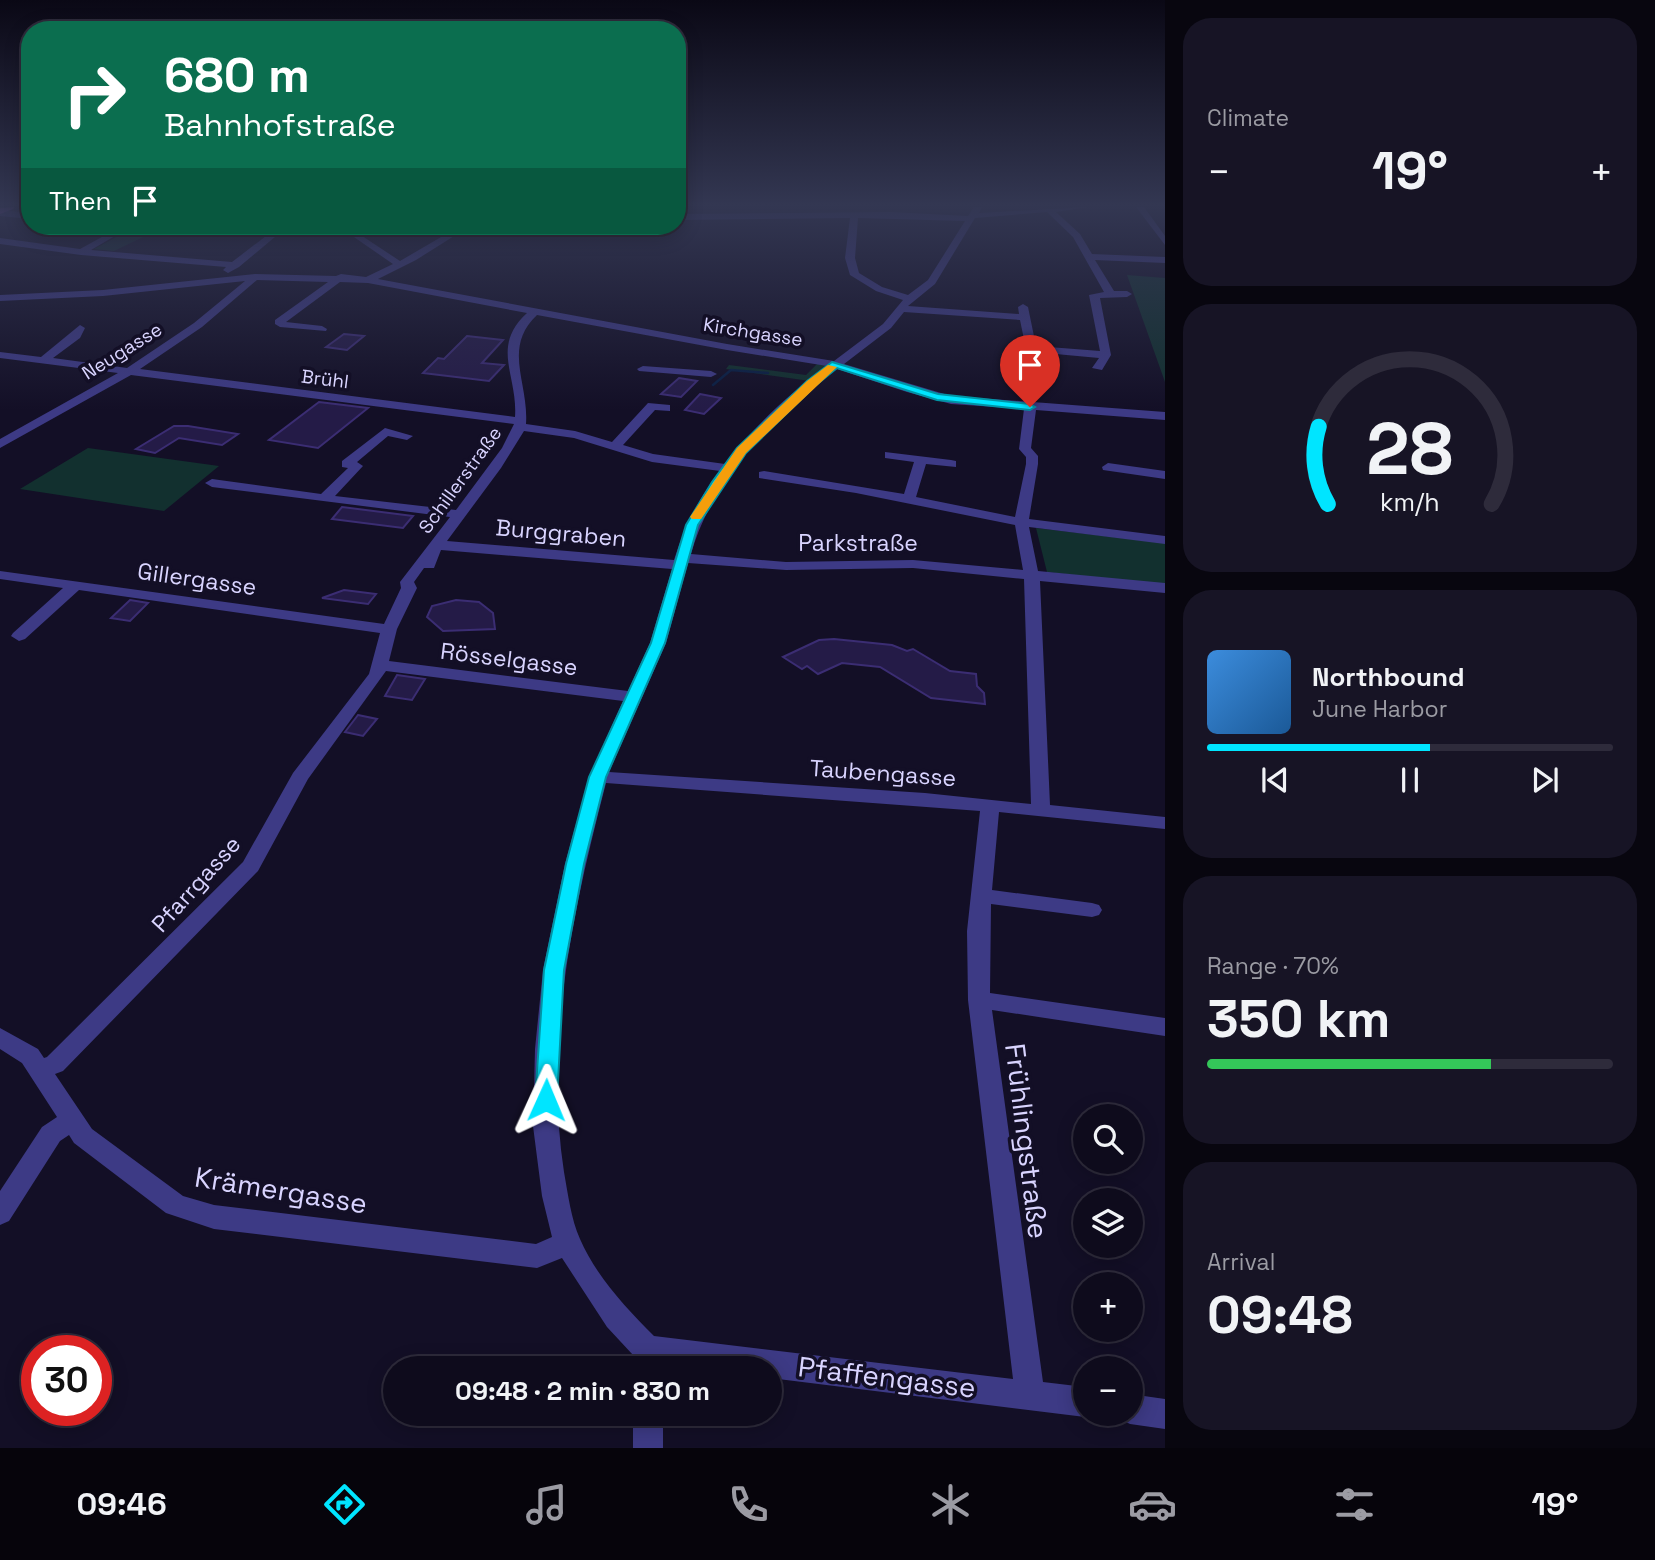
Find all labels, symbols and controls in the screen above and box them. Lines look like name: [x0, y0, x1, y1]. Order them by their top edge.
text: 680 m: [164, 44, 310, 106]
icon: right: [49, 49, 140, 140]
text: Climate: [1207, 103, 1289, 133]
text: Bahnhofstraße: [164, 105, 396, 145]
text: 19°: [1372, 138, 1448, 204]
text: −: [1207, 148, 1231, 196]
text: +: [1589, 148, 1613, 196]
icon: arrive: [126, 182, 164, 220]
text: Then: [49, 184, 112, 218]
street label: Kirchgasse: [701, 312, 805, 352]
street label: Neugasse: [77, 317, 167, 385]
pin: [1000, 335, 1060, 407]
icon: arrive: [1011, 346, 1049, 384]
street label: Brühl: [300, 364, 350, 394]
text: 28: [1367, 402, 1453, 495]
street label: Schillerstraße: [413, 422, 507, 538]
text: km/h: [1380, 486, 1440, 518]
street label: Burggraben: [494, 512, 628, 554]
street label: Parkstraße: [798, 528, 918, 558]
street label: Gillergasse: [136, 556, 258, 602]
street label: Rösselgasse: [439, 636, 579, 682]
text: Northbound: [1312, 660, 1465, 694]
text: June Harbor: [1312, 694, 1447, 724]
street label: Taubengasse: [809, 753, 957, 793]
icon: previous: [1256, 761, 1294, 799]
icon: pause: [1391, 761, 1429, 799]
icon: next: [1526, 761, 1564, 799]
street label: Pfarrgasse: [145, 829, 247, 939]
text: Range · 70%: [1207, 951, 1339, 981]
text: 350 km: [1207, 986, 1390, 1052]
street label: Frühlingstraße: [997, 1041, 1057, 1241]
position arrow: [509, 1063, 583, 1137]
map controls: [1073, 1104, 1143, 1426]
button: search: [1073, 1104, 1143, 1174]
street label: Krämergasse: [192, 1159, 370, 1221]
button: layers: [1073, 1188, 1143, 1258]
text: Arrival: [1207, 1247, 1275, 1277]
button: +: [1073, 1272, 1143, 1342]
text: 09:48: [1207, 1282, 1353, 1348]
speed limit sign: 30: [21, 1335, 112, 1426]
street label: Pfaffengasse: [796, 1348, 978, 1406]
button: −: [1073, 1356, 1143, 1426]
text: 09:48 · 2 min · 830 m: [455, 1374, 710, 1408]
icon: directions: [320, 1480, 369, 1529]
icon: music: [522, 1480, 571, 1529]
icon: phone: [724, 1480, 773, 1529]
icon: climate: [926, 1480, 975, 1529]
icon: car: [1128, 1480, 1177, 1529]
icon: filters: [1330, 1480, 1379, 1529]
text: 09:46: [76, 1484, 167, 1524]
text: 19°: [1532, 1484, 1578, 1524]

